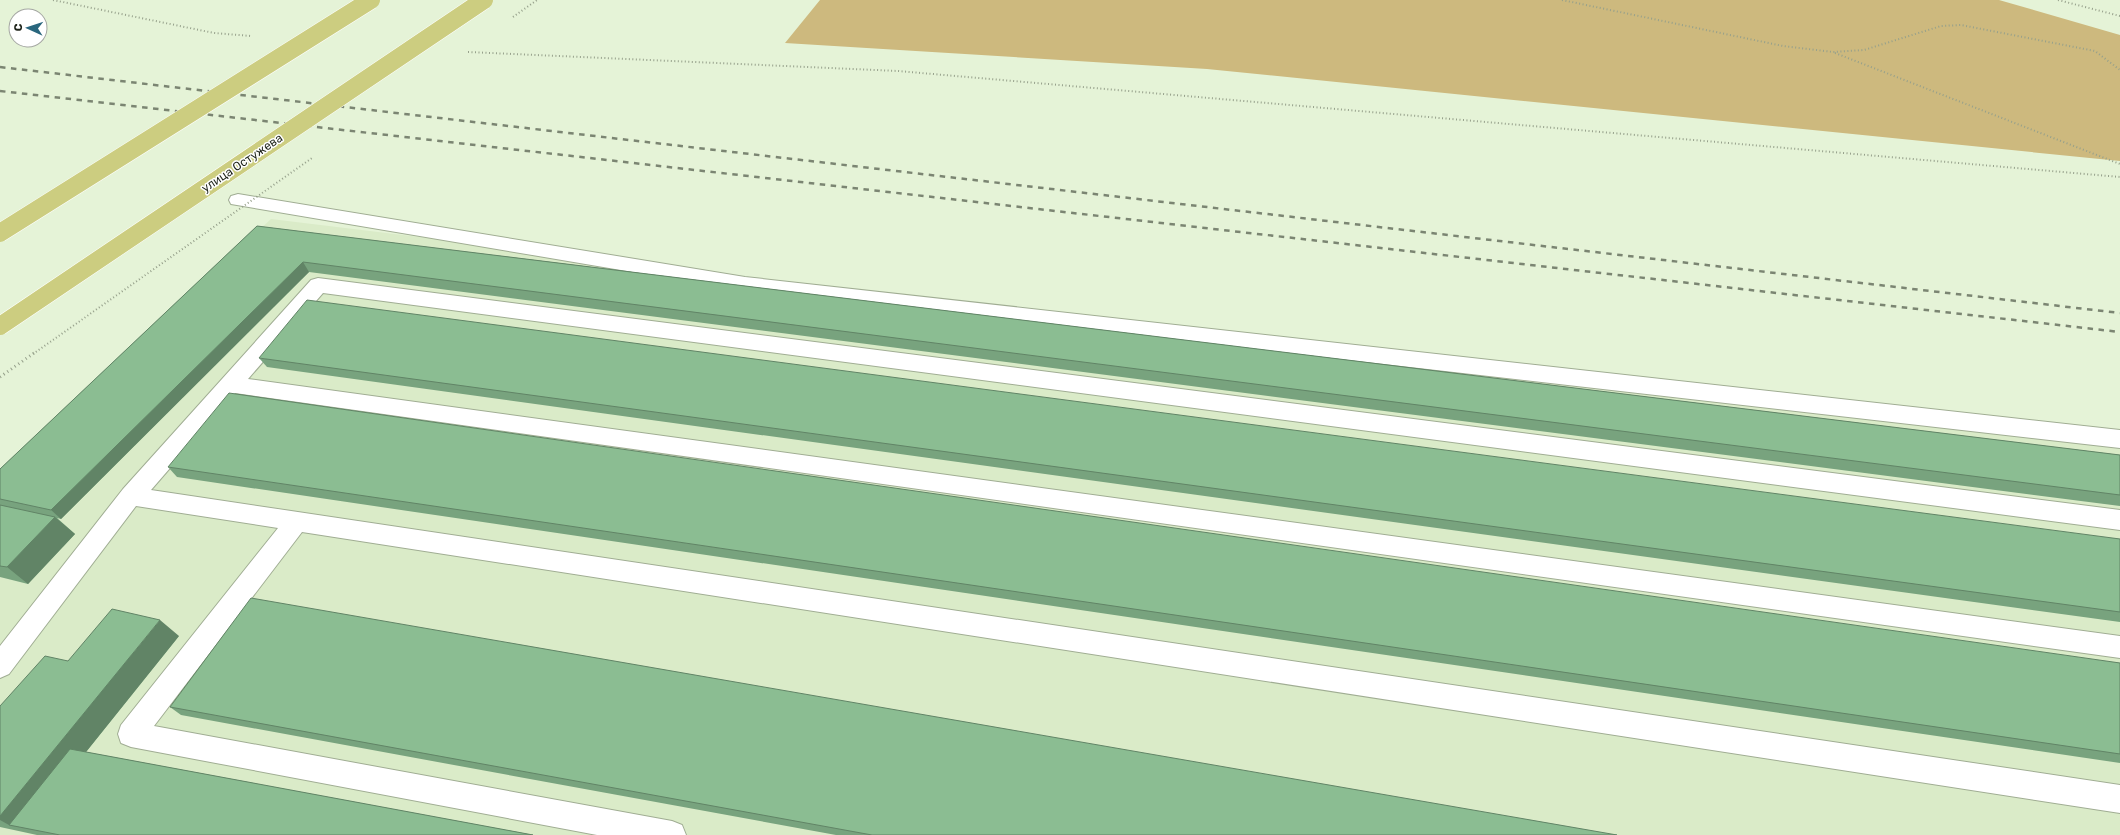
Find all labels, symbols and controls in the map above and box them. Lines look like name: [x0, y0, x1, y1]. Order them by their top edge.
north arrow: [8, 8, 48, 48]
text: С: [12, 23, 25, 32]
street label: улица Остужева: [199, 131, 285, 195]

